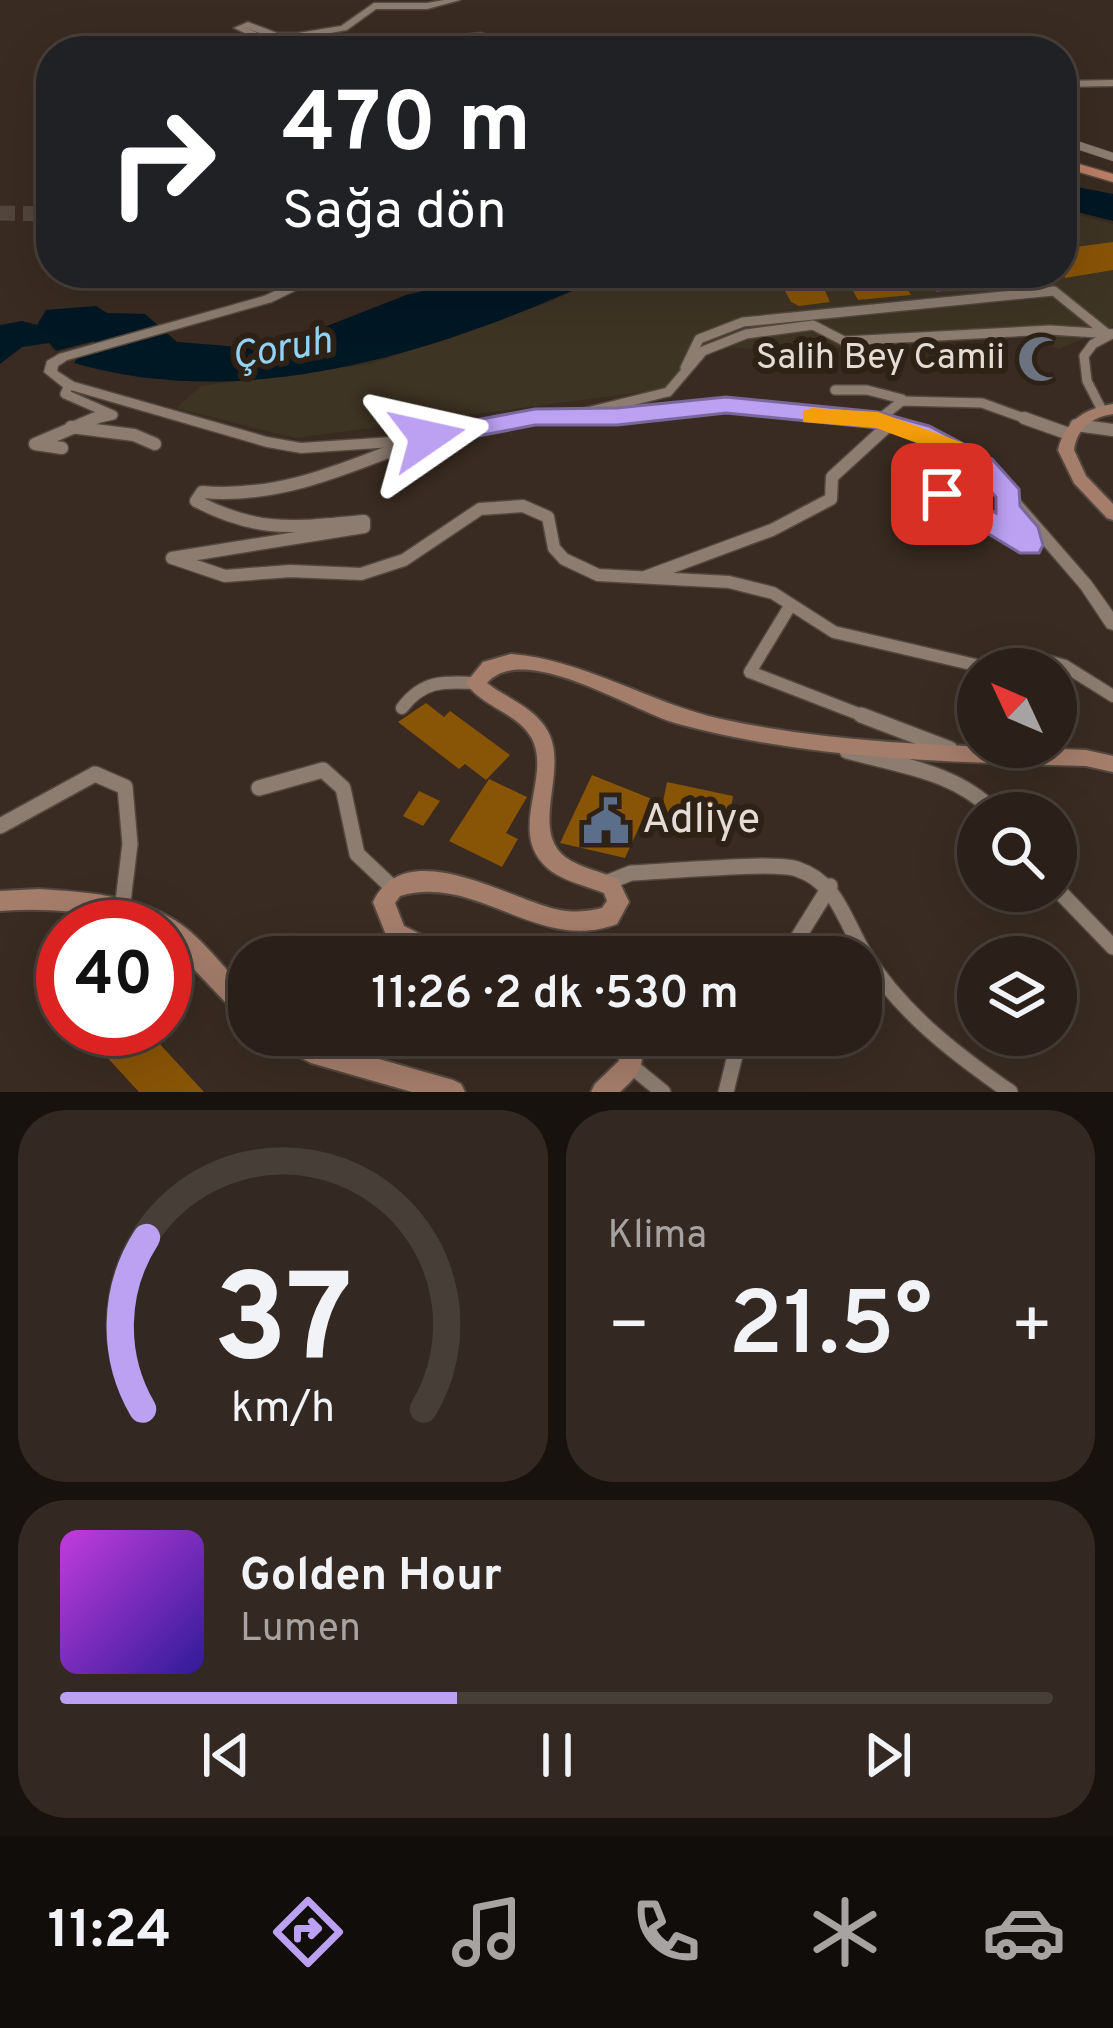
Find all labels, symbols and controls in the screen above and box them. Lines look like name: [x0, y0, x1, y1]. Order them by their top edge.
text: 470 m: [282, 75, 531, 181]
icon: right: [84, 84, 240, 240]
text: Sağa dön: [282, 179, 507, 248]
water label: Çoruh: [228, 318, 336, 384]
mosque icon: Salih Bey Camii: [1016, 334, 1066, 384]
place label: Salih Bey Camii: [756, 336, 1005, 382]
position arrow: [364, 374, 490, 500]
pin: [891, 443, 993, 545]
icon: arrive: [909, 461, 975, 527]
north arrow: [957, 648, 1077, 768]
map controls: [957, 648, 1077, 1056]
button: search: [957, 792, 1077, 912]
place label: Adliye: [642, 795, 760, 848]
public building icon: Adliye: [581, 796, 631, 846]
speed limit sign: 40: [36, 900, 192, 1056]
button: layers: [957, 936, 1077, 1056]
text: 11:26 · 2 dk · 530 m: [371, 967, 739, 1024]
text: Klima: [608, 1213, 707, 1262]
text: 37: [213, 1248, 353, 1406]
text: 21.5°: [728, 1273, 932, 1386]
text: −: [608, 1288, 650, 1371]
text: +: [1010, 1288, 1053, 1371]
text: km/h: [231, 1383, 335, 1437]
text: Golden Hour: [240, 1549, 502, 1606]
text: Lumen: [240, 1606, 361, 1655]
icon: previous: [193, 1722, 259, 1788]
icon: pause: [524, 1722, 590, 1788]
icon: next: [855, 1722, 921, 1788]
icon: directions: [266, 1890, 350, 1974]
icon: music: [445, 1890, 529, 1974]
icon: phone: [624, 1890, 708, 1974]
icon: climate: [803, 1890, 887, 1974]
icon: car: [982, 1890, 1066, 1974]
text: 11:24: [47, 1898, 171, 1967]

